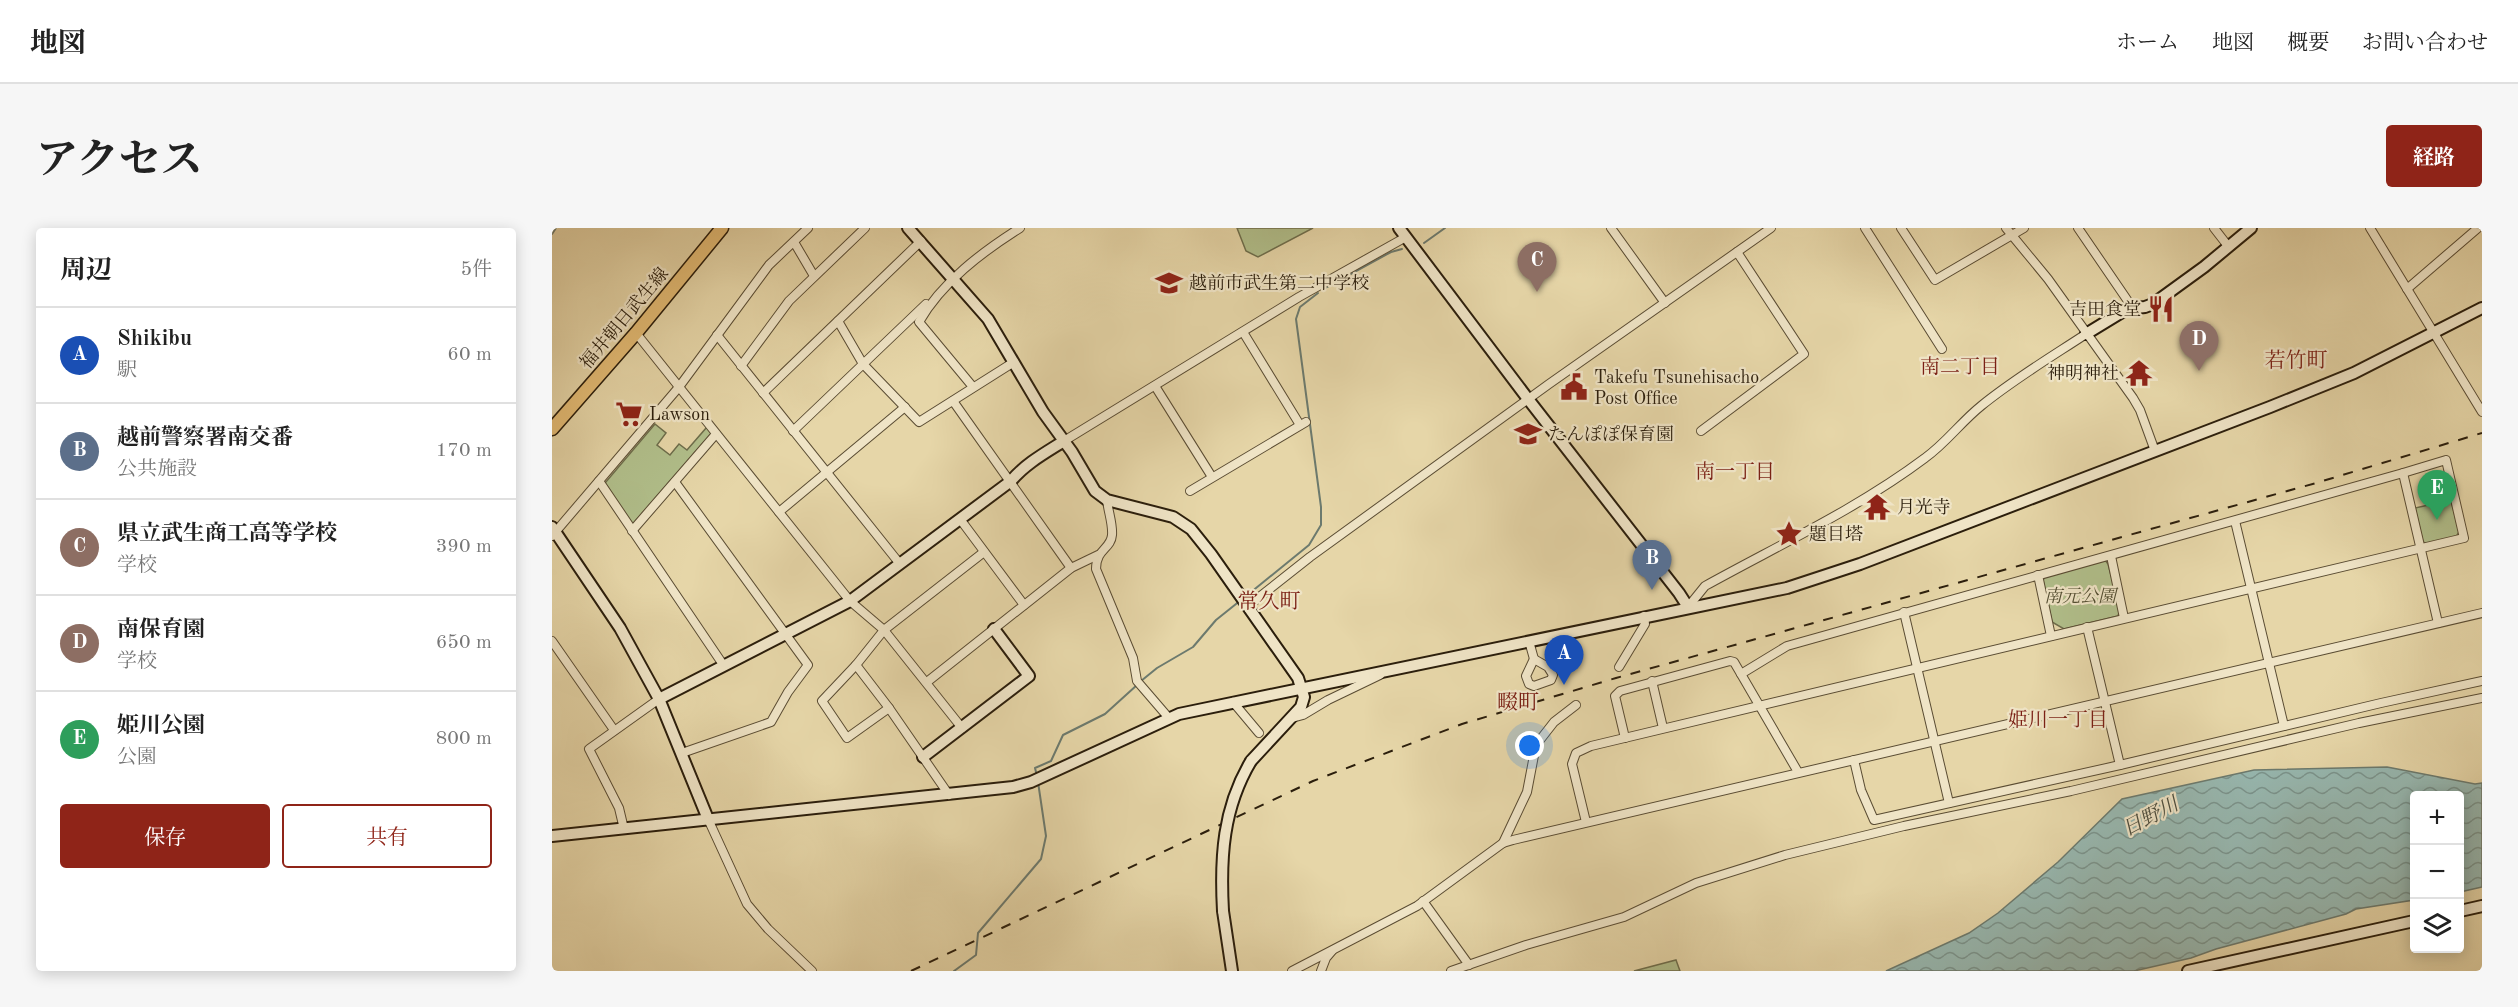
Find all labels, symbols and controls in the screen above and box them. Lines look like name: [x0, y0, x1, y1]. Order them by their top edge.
text: 地図: [30, 31, 86, 59]
text: ホーム: [2116, 33, 2179, 54]
text: 地図: [2212, 33, 2254, 54]
text: 概要: [2287, 33, 2329, 54]
text: お問い合わせ: [2362, 33, 2488, 54]
button: 経路: [2386, 125, 2482, 187]
text: アクセス: [36, 141, 203, 183]
pin: C: [1518, 242, 1556, 292]
text: 周辺: [60, 258, 112, 284]
text: 5件: [460, 260, 492, 280]
street label: 福井朝日武生線: [576, 263, 672, 373]
school or university icon: 越前市武生第二中学校: [1154, 268, 1184, 298]
place label: 越前市武生第二中学校: [1189, 273, 1369, 293]
restaurant icon: 吉田食堂: [2146, 294, 2176, 324]
place label: 吉田食堂: [2069, 299, 2141, 319]
pin: D: [2180, 322, 2218, 371]
text: Shikibu: [117, 328, 192, 350]
text: A: [72, 345, 87, 365]
text: 60 m: [447, 345, 492, 365]
district label: 若竹町: [2265, 349, 2328, 372]
district label: 南二丁目: [1920, 356, 2000, 378]
temple icon: 神明神社: [2124, 358, 2154, 388]
text: 駅: [117, 361, 137, 381]
place label: 神明神社: [2047, 363, 2119, 383]
place label: Takefu Tsunehisacho Post Office: [1594, 369, 1759, 408]
public building icon: Takefu Tsunehisacho Post Office: [1559, 372, 1589, 402]
supermarket icon: Lawson: [614, 399, 644, 429]
place label: Lawson: [649, 406, 710, 424]
school or university icon: たんぽぽ保育園: [1513, 419, 1543, 449]
place label: たんぽぽ保育園: [1548, 424, 1674, 444]
text: 越前警察署南交番: [117, 427, 293, 449]
text: B: [72, 441, 87, 461]
text: 170 m: [436, 441, 492, 461]
text: 公共施設: [117, 460, 197, 480]
district label: 南一丁目: [1695, 461, 1775, 483]
pin: E: [2418, 470, 2456, 520]
temple icon: 月光寺: [1862, 492, 1892, 522]
place label: 月光寺: [1897, 497, 1951, 517]
place icon: 題目塔: [1774, 519, 1804, 549]
text: 県立武生商工高等学校: [117, 523, 337, 545]
place label: 題目塔: [1809, 524, 1863, 544]
text: C: [73, 537, 86, 557]
text: 390 m: [436, 537, 492, 557]
pin: B: [1632, 540, 1672, 590]
text: 学校: [117, 556, 157, 576]
park label: 南元公園: [2044, 586, 2119, 606]
district label: 常久町: [1238, 590, 1301, 613]
text: 南保育園: [117, 619, 205, 641]
text: D: [72, 633, 87, 653]
text: 650 m: [436, 633, 492, 653]
pin: A: [1544, 636, 1584, 685]
text: 学校: [117, 652, 157, 672]
district label: 畷町: [1497, 691, 1539, 714]
district label: 姫川一丁目: [2008, 709, 2108, 731]
text: 姫川公園: [117, 715, 205, 737]
text: E: [73, 729, 86, 749]
text: 800 m: [436, 729, 492, 749]
your location: [1515, 731, 1544, 760]
text: 公園: [117, 748, 157, 768]
map controls: [2410, 791, 2464, 953]
button: +: [2410, 791, 2464, 845]
water label: 日野川: [2119, 792, 2184, 841]
button: 保存: [60, 804, 270, 868]
button: 共有: [282, 804, 492, 868]
button: −: [2410, 845, 2464, 899]
button: layers: [2410, 899, 2464, 953]

